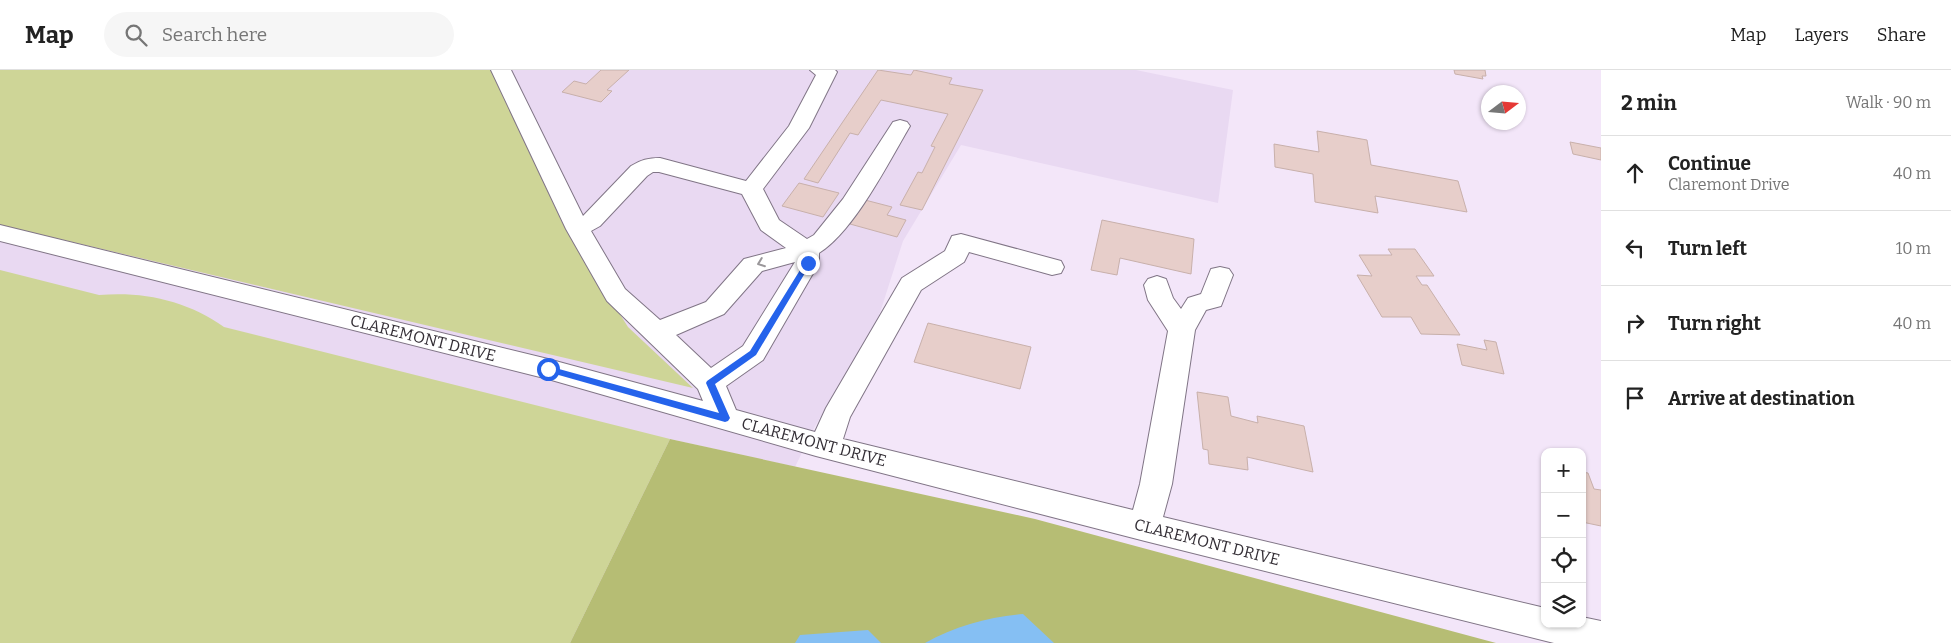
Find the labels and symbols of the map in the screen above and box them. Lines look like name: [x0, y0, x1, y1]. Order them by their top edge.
north arrow: [1481, 85, 1526, 130]
route end: [797, 252, 820, 275]
one-way arrow: [757, 257, 765, 267]
street label: CLAREMONT DRIVE: [348, 311, 498, 365]
route start: [537, 358, 560, 381]
street label: CLAREMONT DRIVE: [739, 414, 889, 470]
street label: CLAREMONT DRIVE: [1132, 515, 1282, 569]

